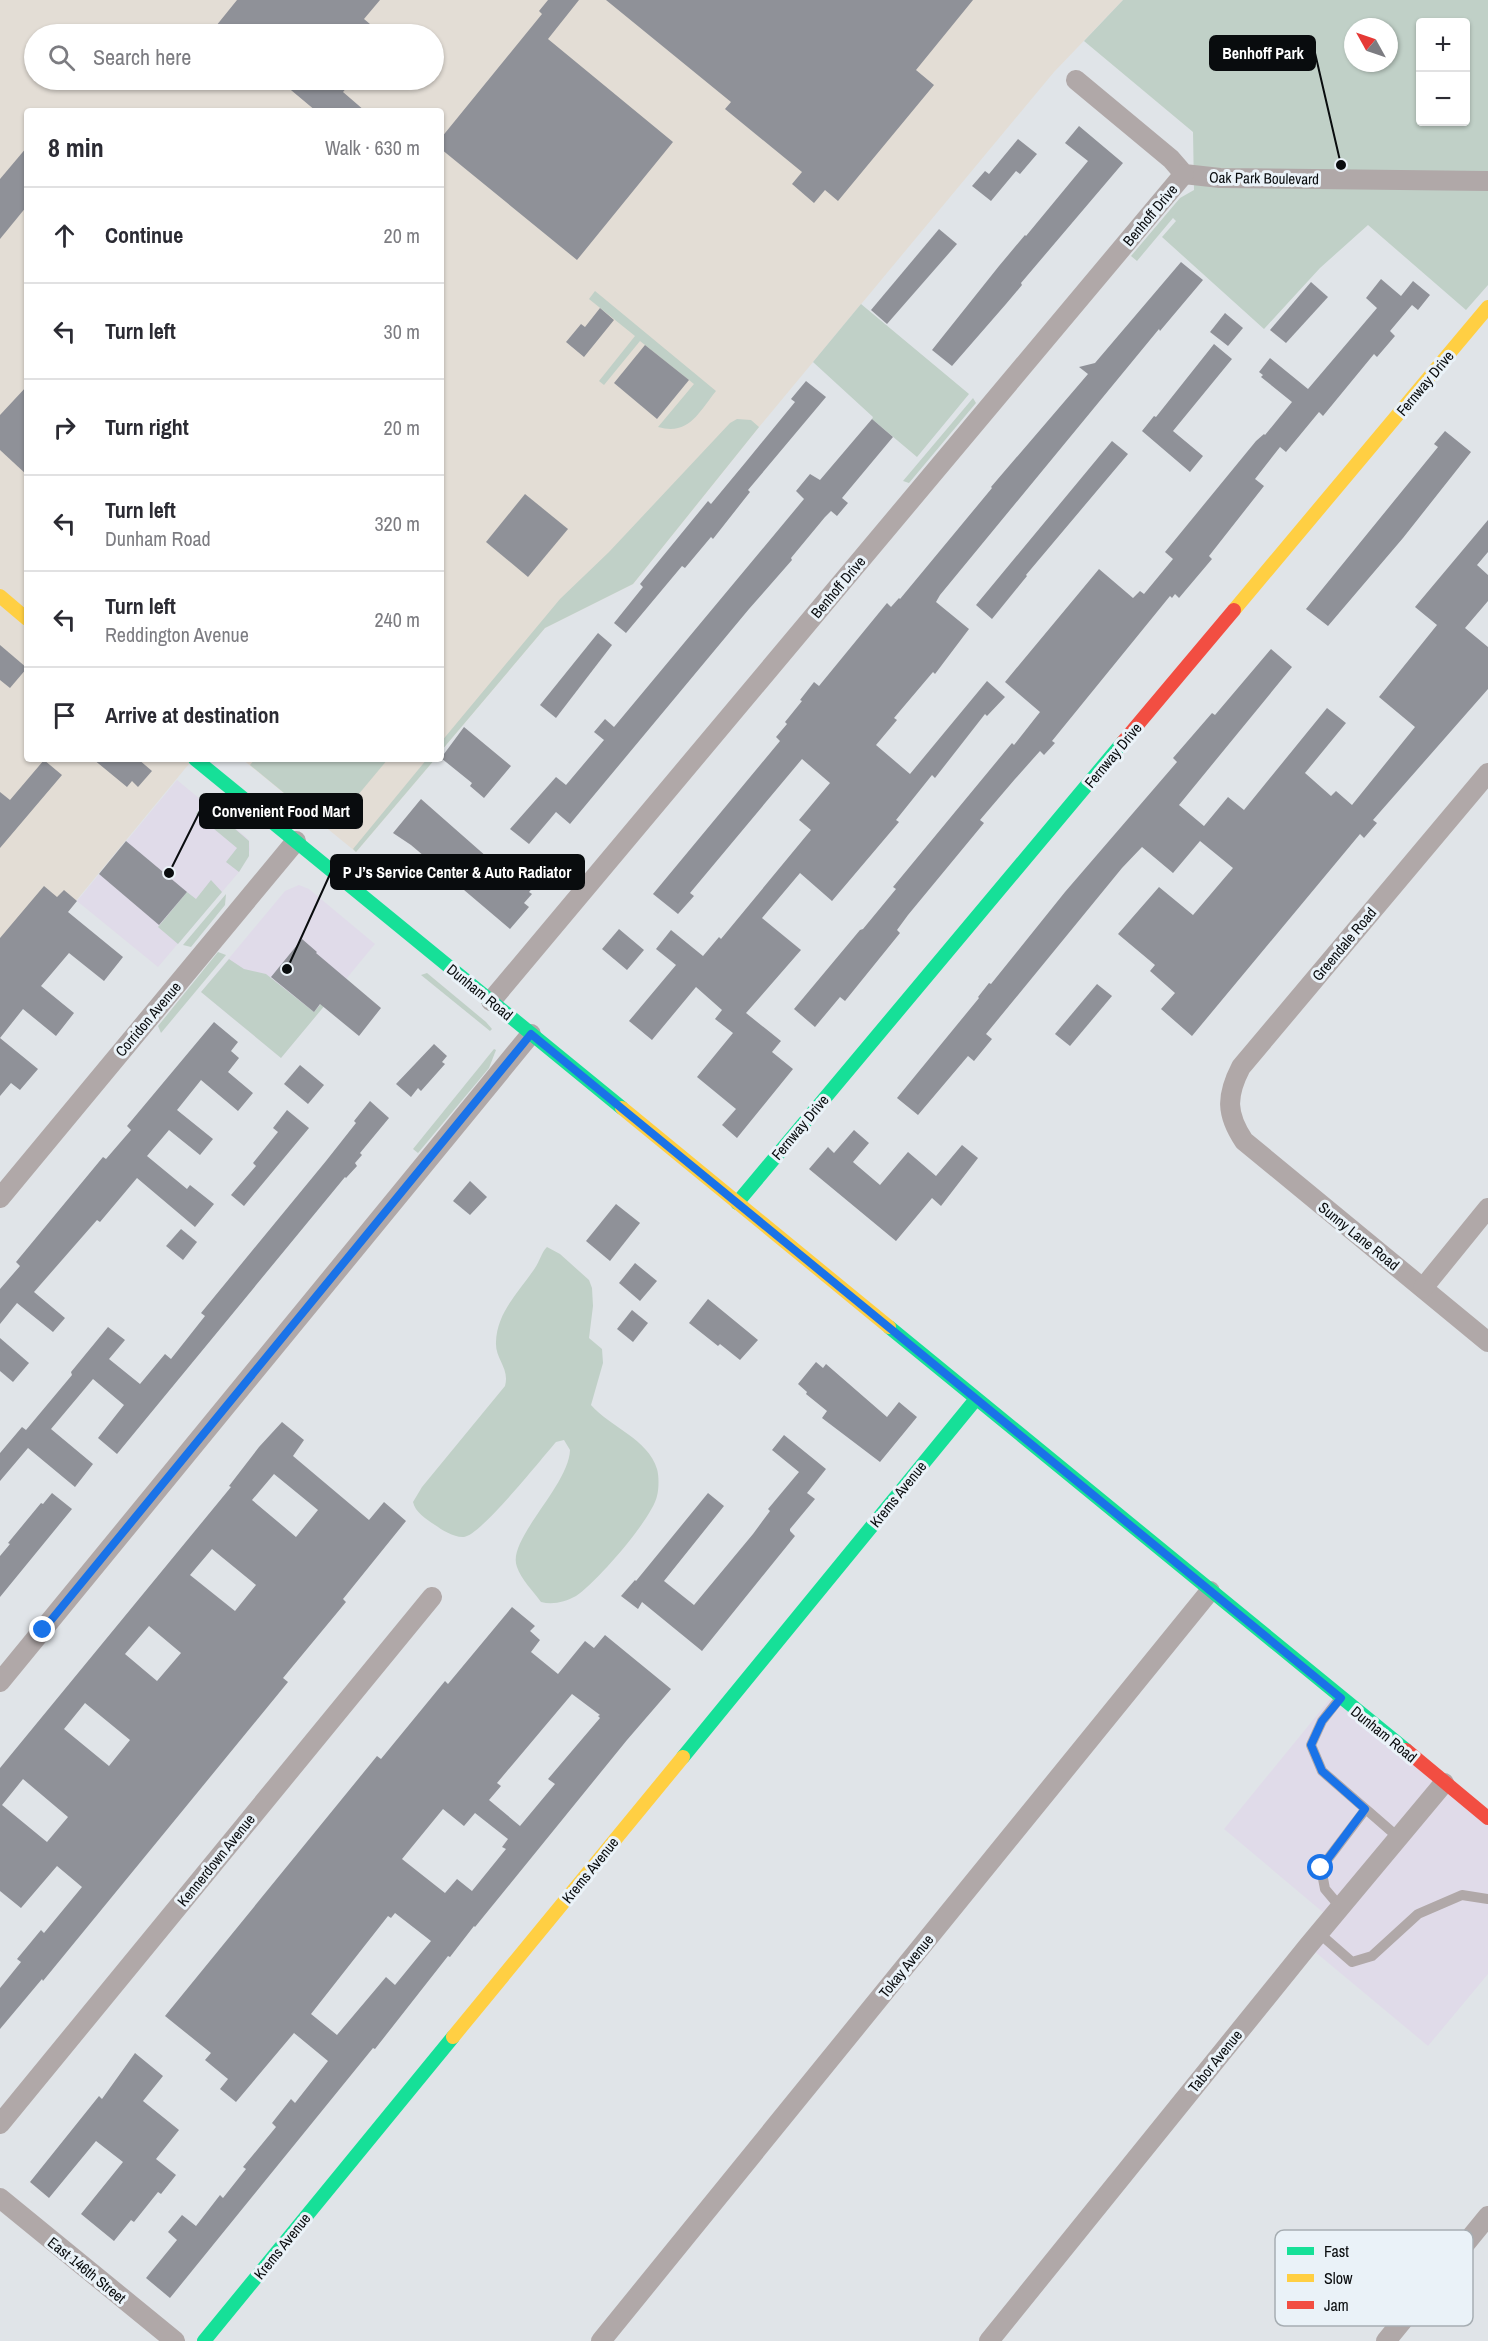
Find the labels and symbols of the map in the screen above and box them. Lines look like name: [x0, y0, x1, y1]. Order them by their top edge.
north arrow: [1344, 18, 1398, 72]
callout: Benhoff Park: [1210, 36, 1315, 70]
text: Benhoff Park: [1222, 42, 1305, 64]
street label: Oak Park Boulevard: [1209, 167, 1319, 189]
street label: Benhoff Drive: [1118, 179, 1182, 250]
street label: Fernway Drive: [1391, 346, 1459, 420]
street label: Benhoff Drive: [806, 551, 870, 622]
street label: Fernway Drive: [1079, 718, 1147, 792]
callout: Convenient Food Mart: [200, 794, 362, 828]
text: Convenient Food Mart: [212, 800, 351, 822]
callout: P J’s Service Center & Auto Radiator: [331, 855, 584, 889]
text: P J’s Service Center & Auto Radiator: [343, 861, 572, 883]
street label: Greendale Road: [1307, 903, 1381, 985]
street label: Dunham Road: [443, 959, 517, 1025]
street label: Corridon Avenue: [110, 977, 186, 1061]
street label: Fernway Drive: [766, 1090, 834, 1164]
street label: Sunny Lane Road: [1314, 1197, 1404, 1275]
street label: Krems Avenue: [865, 1456, 931, 1532]
route end: [29, 1616, 55, 1642]
street label: Dunham Road: [1347, 1701, 1421, 1767]
street label: Kennerdown Avenue: [172, 1809, 260, 1911]
street label: Krems Avenue: [557, 1832, 623, 1908]
route start: [1307, 1854, 1333, 1880]
street label: Tokay Avenue: [874, 1930, 938, 2002]
street label: Tabor Avenue: [1183, 2025, 1247, 2097]
street label: Krems Avenue: [249, 2208, 315, 2284]
legend: [1275, 2230, 1473, 2326]
street label: East 146th Street: [43, 2232, 131, 2308]
text: Fast: [1324, 2240, 1349, 2262]
text: Slow: [1324, 2267, 1353, 2289]
text: Jam: [1324, 2294, 1349, 2316]

